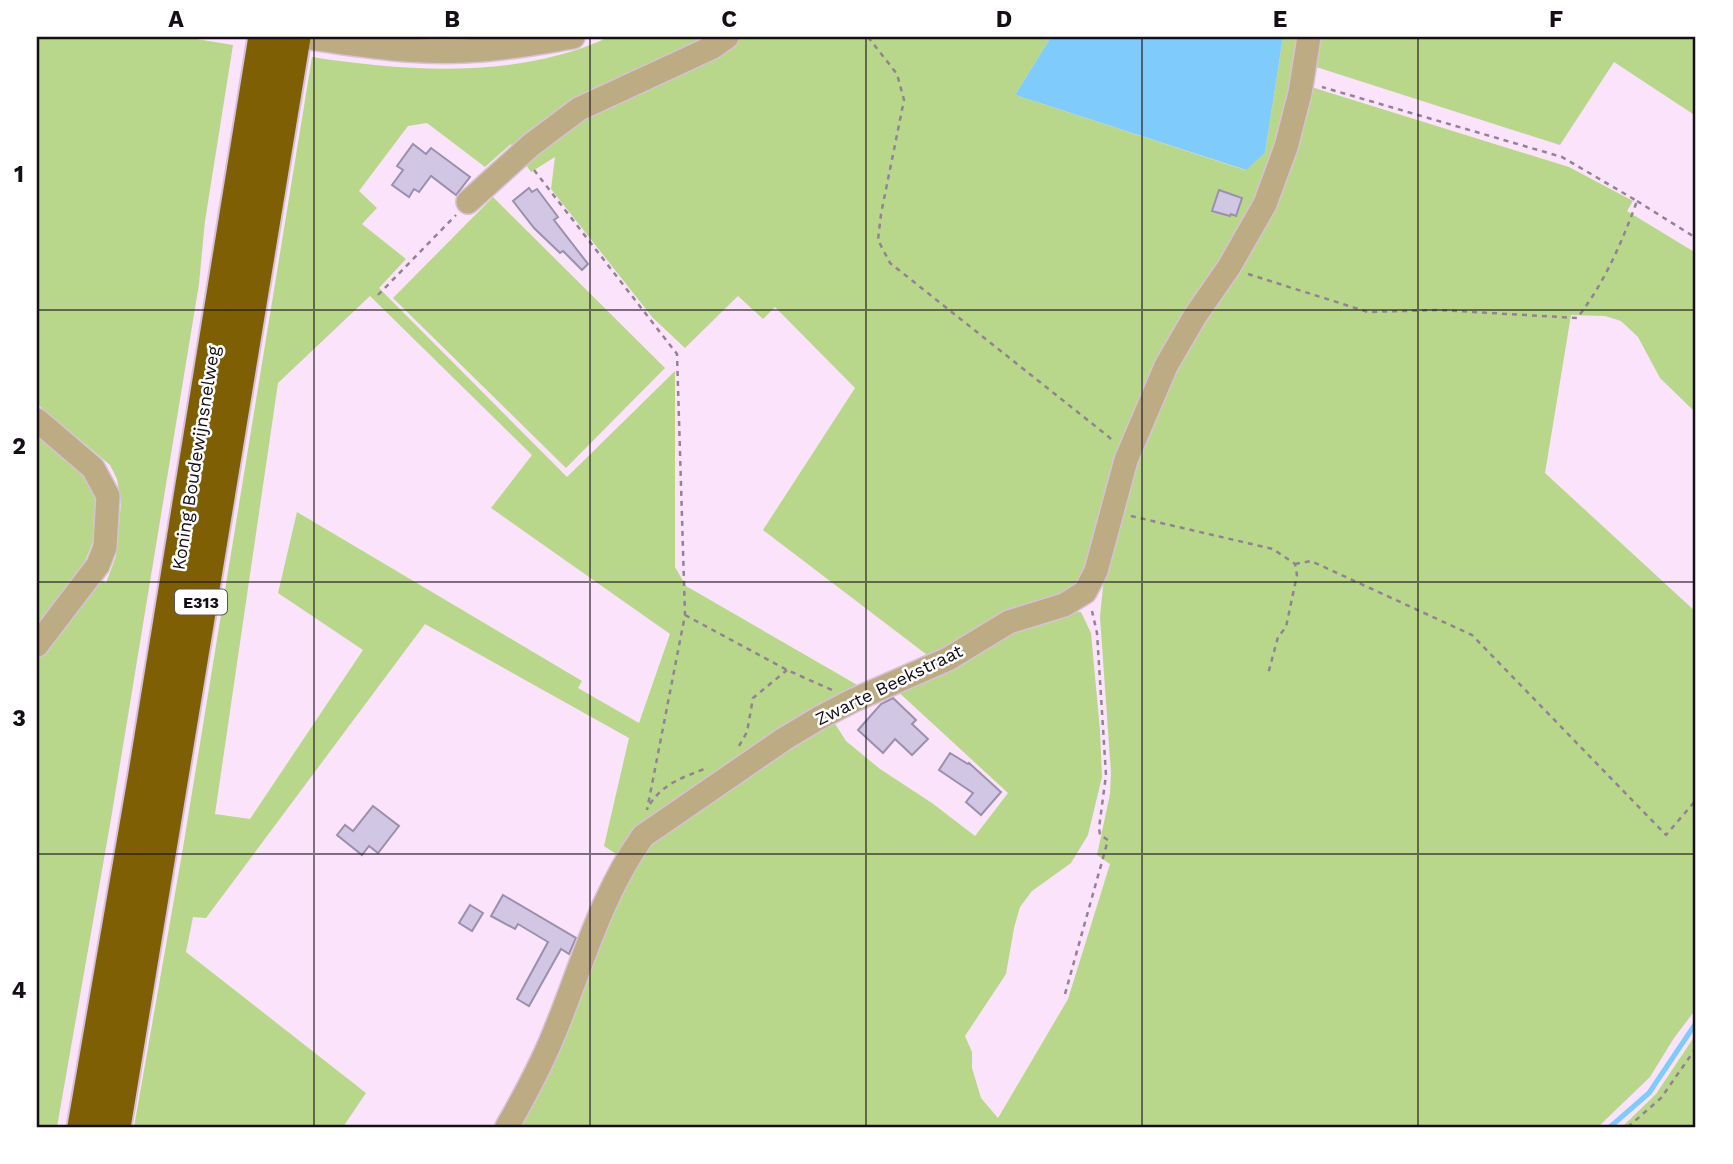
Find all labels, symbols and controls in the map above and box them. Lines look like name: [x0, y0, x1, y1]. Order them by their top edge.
text: A: [168, 6, 184, 33]
text: B: [444, 6, 460, 33]
text: C: [721, 6, 737, 33]
text: D: [996, 6, 1012, 33]
text: E: [1273, 6, 1287, 33]
text: F: [1549, 6, 1563, 33]
text: 1: [14, 161, 24, 188]
street label: Koning Boudewijnsnelweg: [167, 344, 224, 571]
text: 2: [12, 433, 26, 460]
road number: E313: [175, 590, 227, 614]
street label: Zwarte Beekstraat: [812, 640, 966, 729]
text: 3: [12, 705, 26, 732]
text: 4: [12, 977, 27, 1004]

